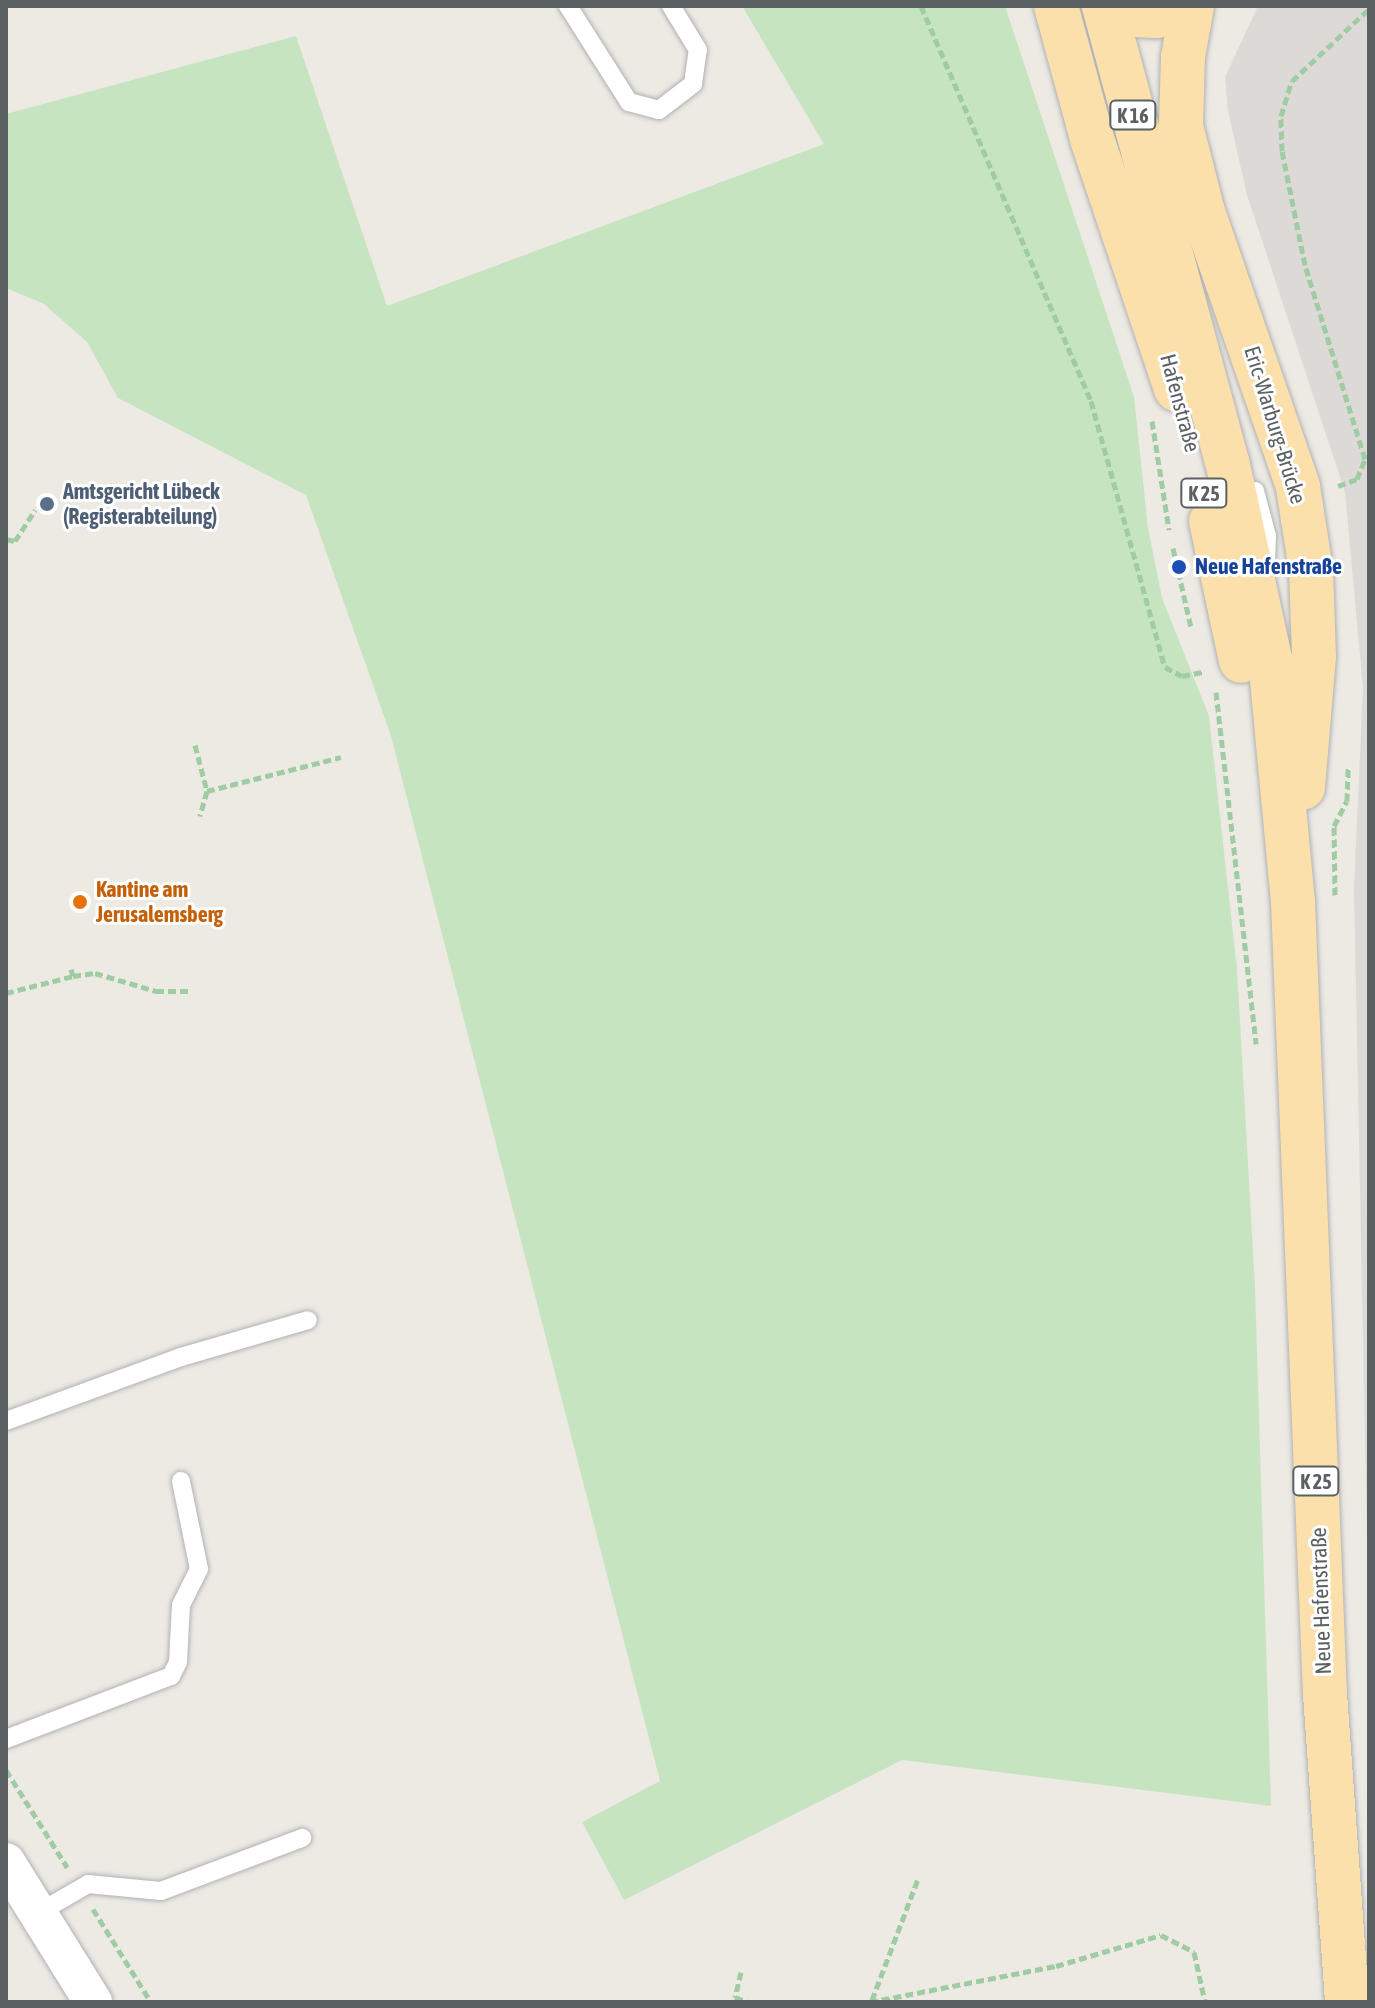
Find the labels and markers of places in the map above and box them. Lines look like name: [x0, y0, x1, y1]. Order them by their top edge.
place label: Amtsgericht Lübeck (Registerabteilung): [63, 478, 220, 530]
marker: Amtsgericht Lübeck (Registerabteilung): [38, 495, 56, 513]
place label: Neue Hafenstraße: [1195, 554, 1342, 580]
marker: Neue Hafenstraße: [1170, 558, 1188, 576]
place label: Kantine am Jerusalemsberg: [96, 876, 223, 928]
marker: Kantine am Jerusalemsberg: [71, 893, 89, 911]

